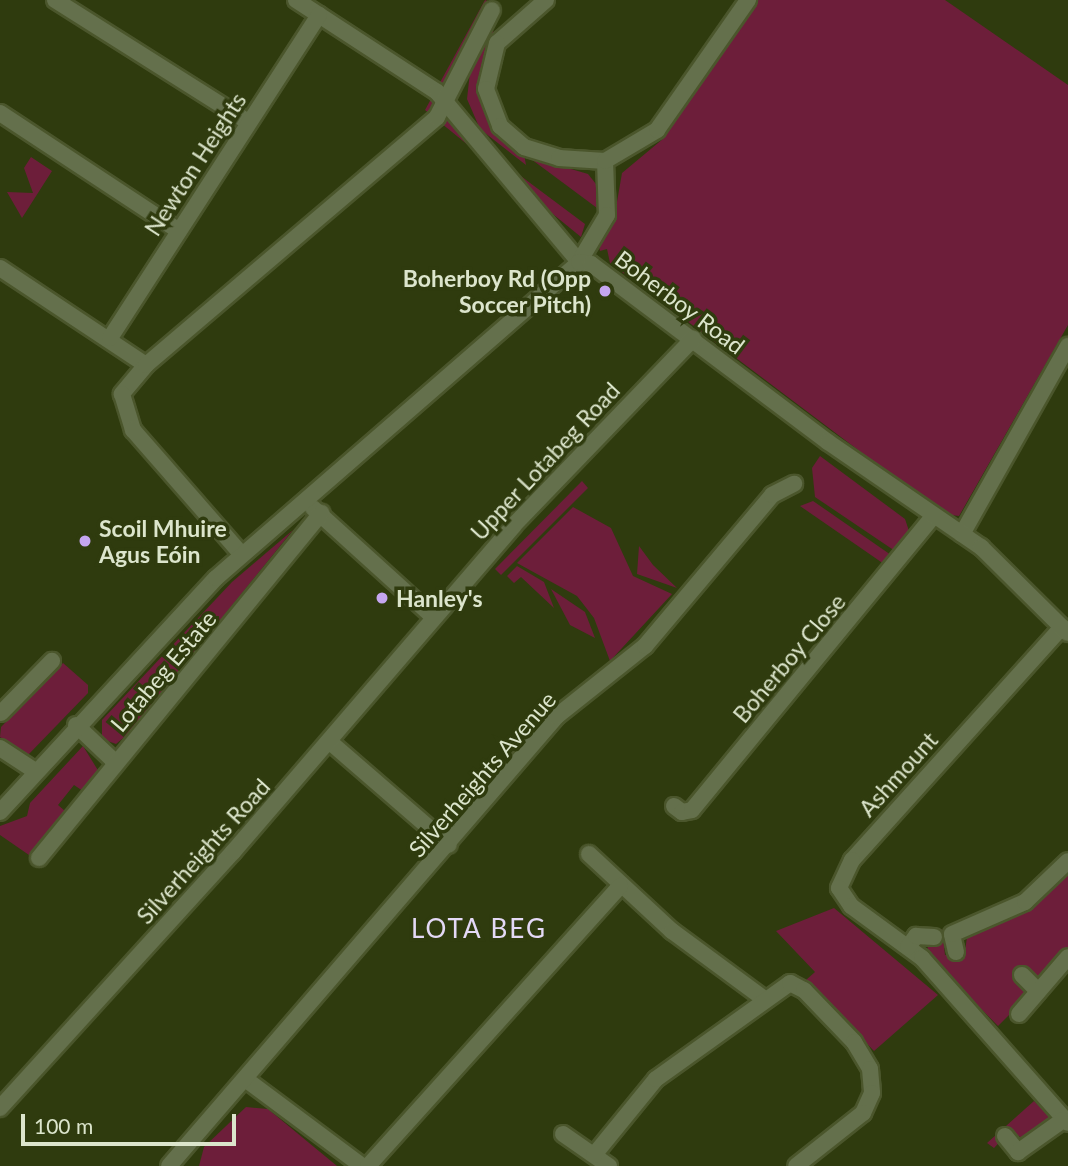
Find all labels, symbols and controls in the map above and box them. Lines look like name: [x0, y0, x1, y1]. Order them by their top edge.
street label: Newton Heights: [139, 87, 251, 241]
street label: Boherboy Road: [610, 244, 750, 360]
place label: Boherboy Rd (Opp Soccer Pitch): [402, 264, 591, 318]
marker: Boherboy Rd (Opp Soccer Pitch): [597, 283, 613, 299]
street label: Upper Lotabeg Road: [465, 376, 625, 546]
place label: Scoil Mhuire Agus Eóin: [99, 514, 227, 568]
marker: Scoil Mhuire Agus Eóin: [77, 533, 93, 549]
place label: Hanley's: [396, 584, 483, 612]
street label: Boherboy Close: [727, 588, 851, 728]
marker: Hanley's: [374, 590, 390, 606]
street label: Lotabeg Estate: [104, 605, 222, 737]
street label: Silverheights Avenue: [402, 685, 562, 863]
street label: Ashmount: [853, 726, 943, 822]
street label: Silverheights Road: [131, 773, 275, 929]
district label: LOTA BEG: [412, 913, 546, 945]
scale bar: [24, 1100, 240, 1144]
text: 100 m: [34, 1113, 93, 1138]

